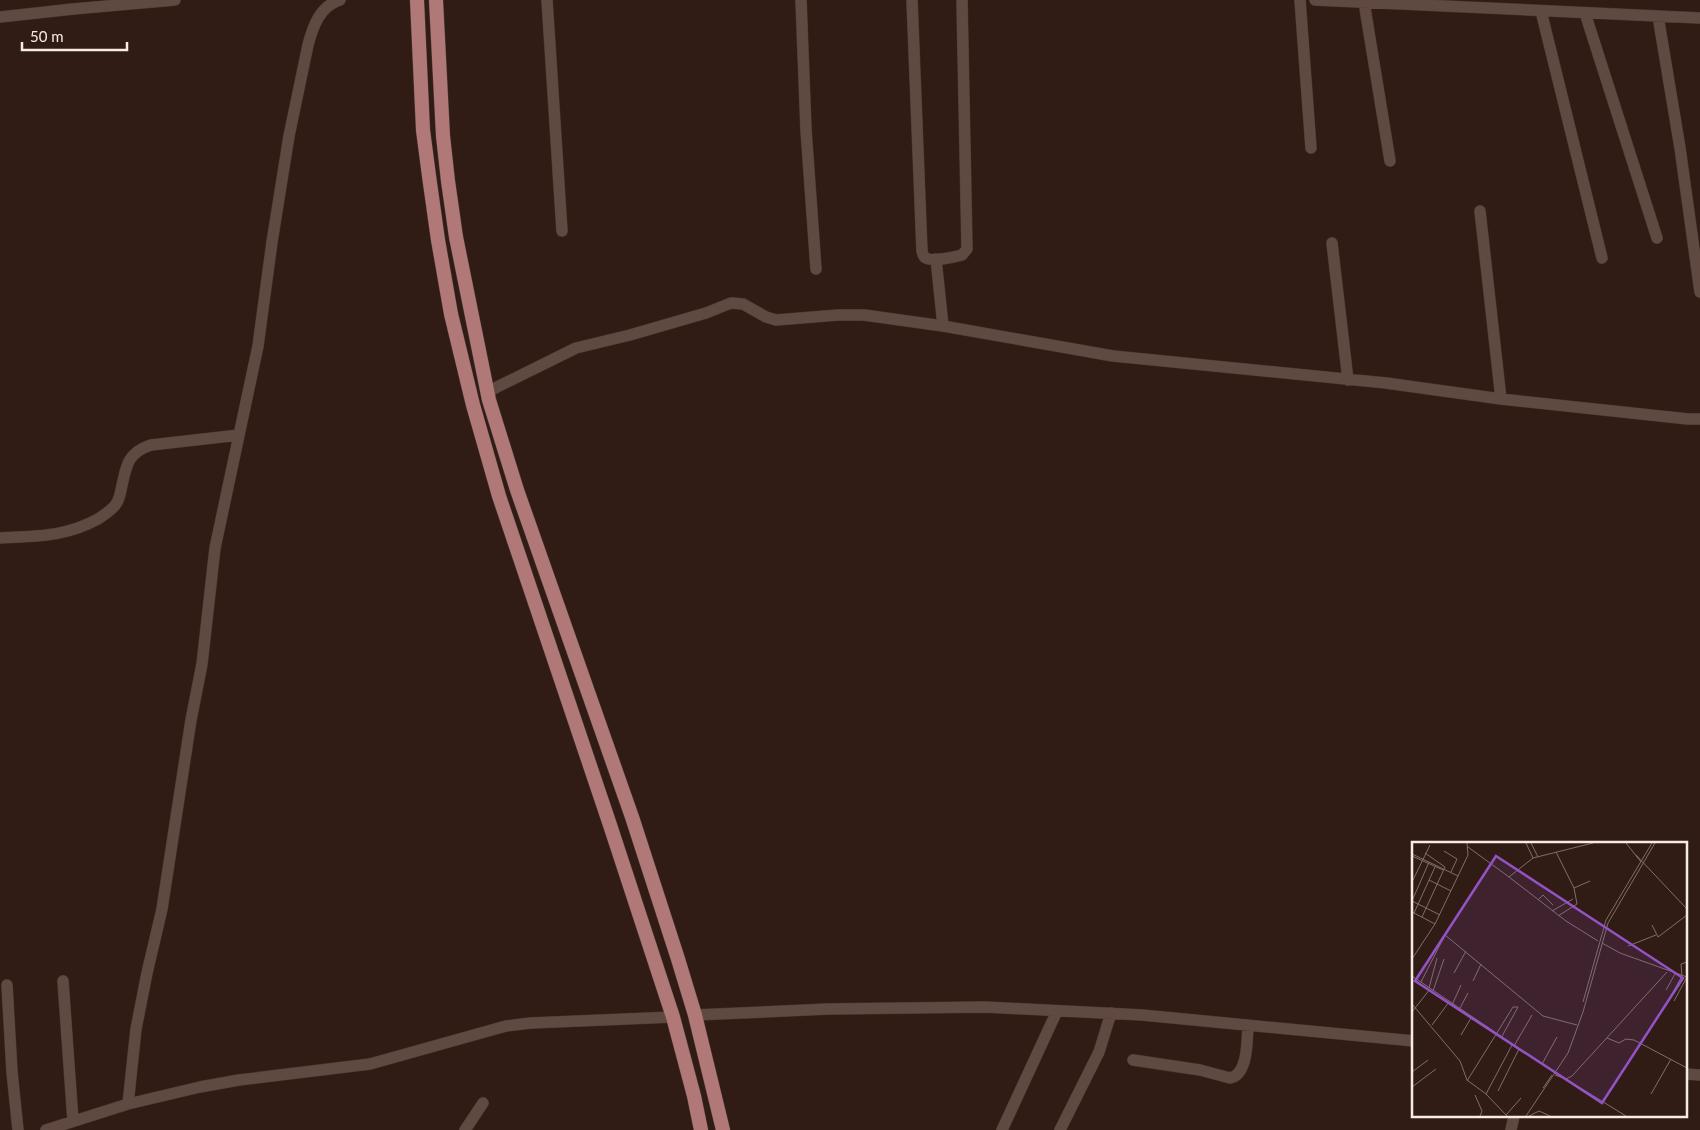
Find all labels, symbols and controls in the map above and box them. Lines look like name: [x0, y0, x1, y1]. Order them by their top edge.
scale bar: [22, 20, 128, 52]
text: 50 m: [30, 27, 64, 45]
inset map: [1412, 842, 1688, 1118]

